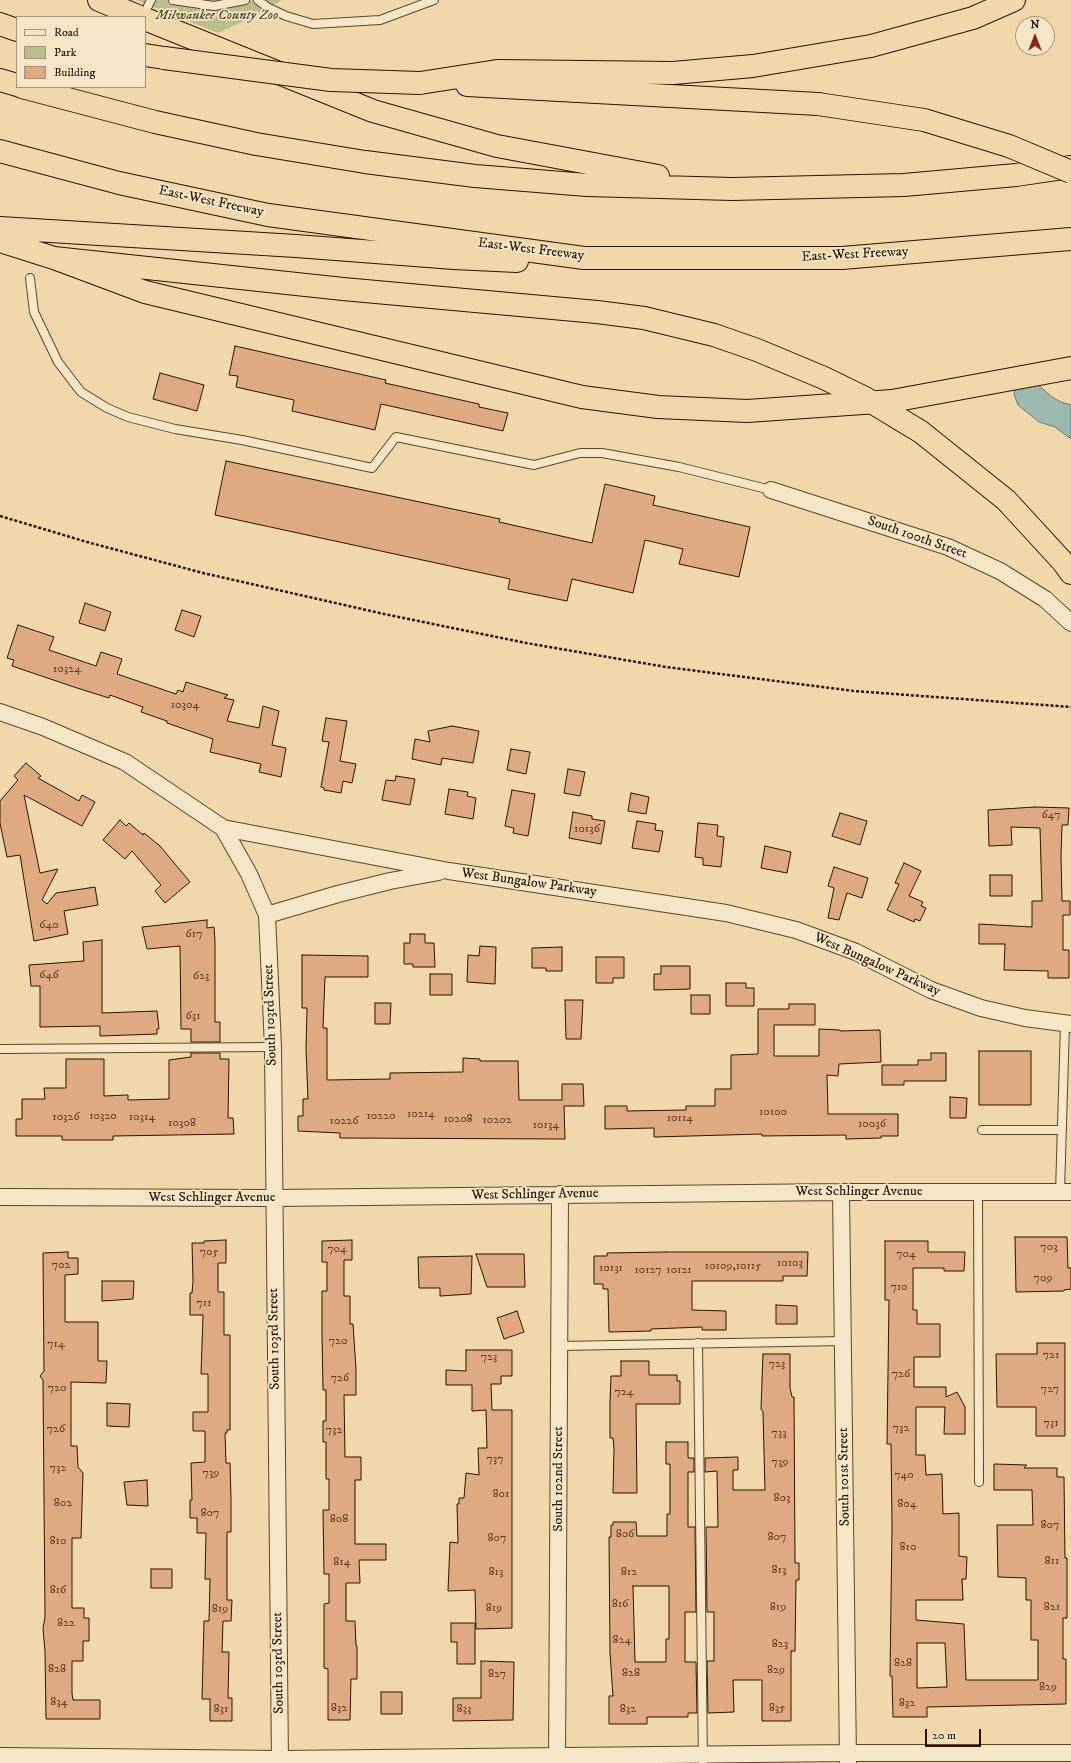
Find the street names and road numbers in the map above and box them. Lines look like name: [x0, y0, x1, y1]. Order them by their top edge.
street label: East-West Freeway: [157, 183, 265, 221]
street label: East-West Freeway: [477, 235, 585, 265]
street label: East-West Freeway: [801, 244, 909, 266]
street label: South 100th Street: [865, 513, 969, 563]
street label: West Bungalow Parkway: [460, 865, 598, 901]
street label: West Bungalow Parkway: [811, 930, 943, 1000]
street label: South 103rd Street: [261, 964, 281, 1066]
street label: West Schlinger Avenue: [795, 1184, 923, 1200]
street label: West Schlinger Avenue: [471, 1185, 599, 1205]
street label: West Schlinger Avenue: [148, 1190, 276, 1206]
street label: South 103rd Street: [266, 1288, 284, 1390]
street label: South 102nd Street: [551, 1426, 567, 1532]
street label: South 101st Street: [836, 1428, 854, 1526]
street label: South 103rd Street: [270, 1612, 288, 1714]

